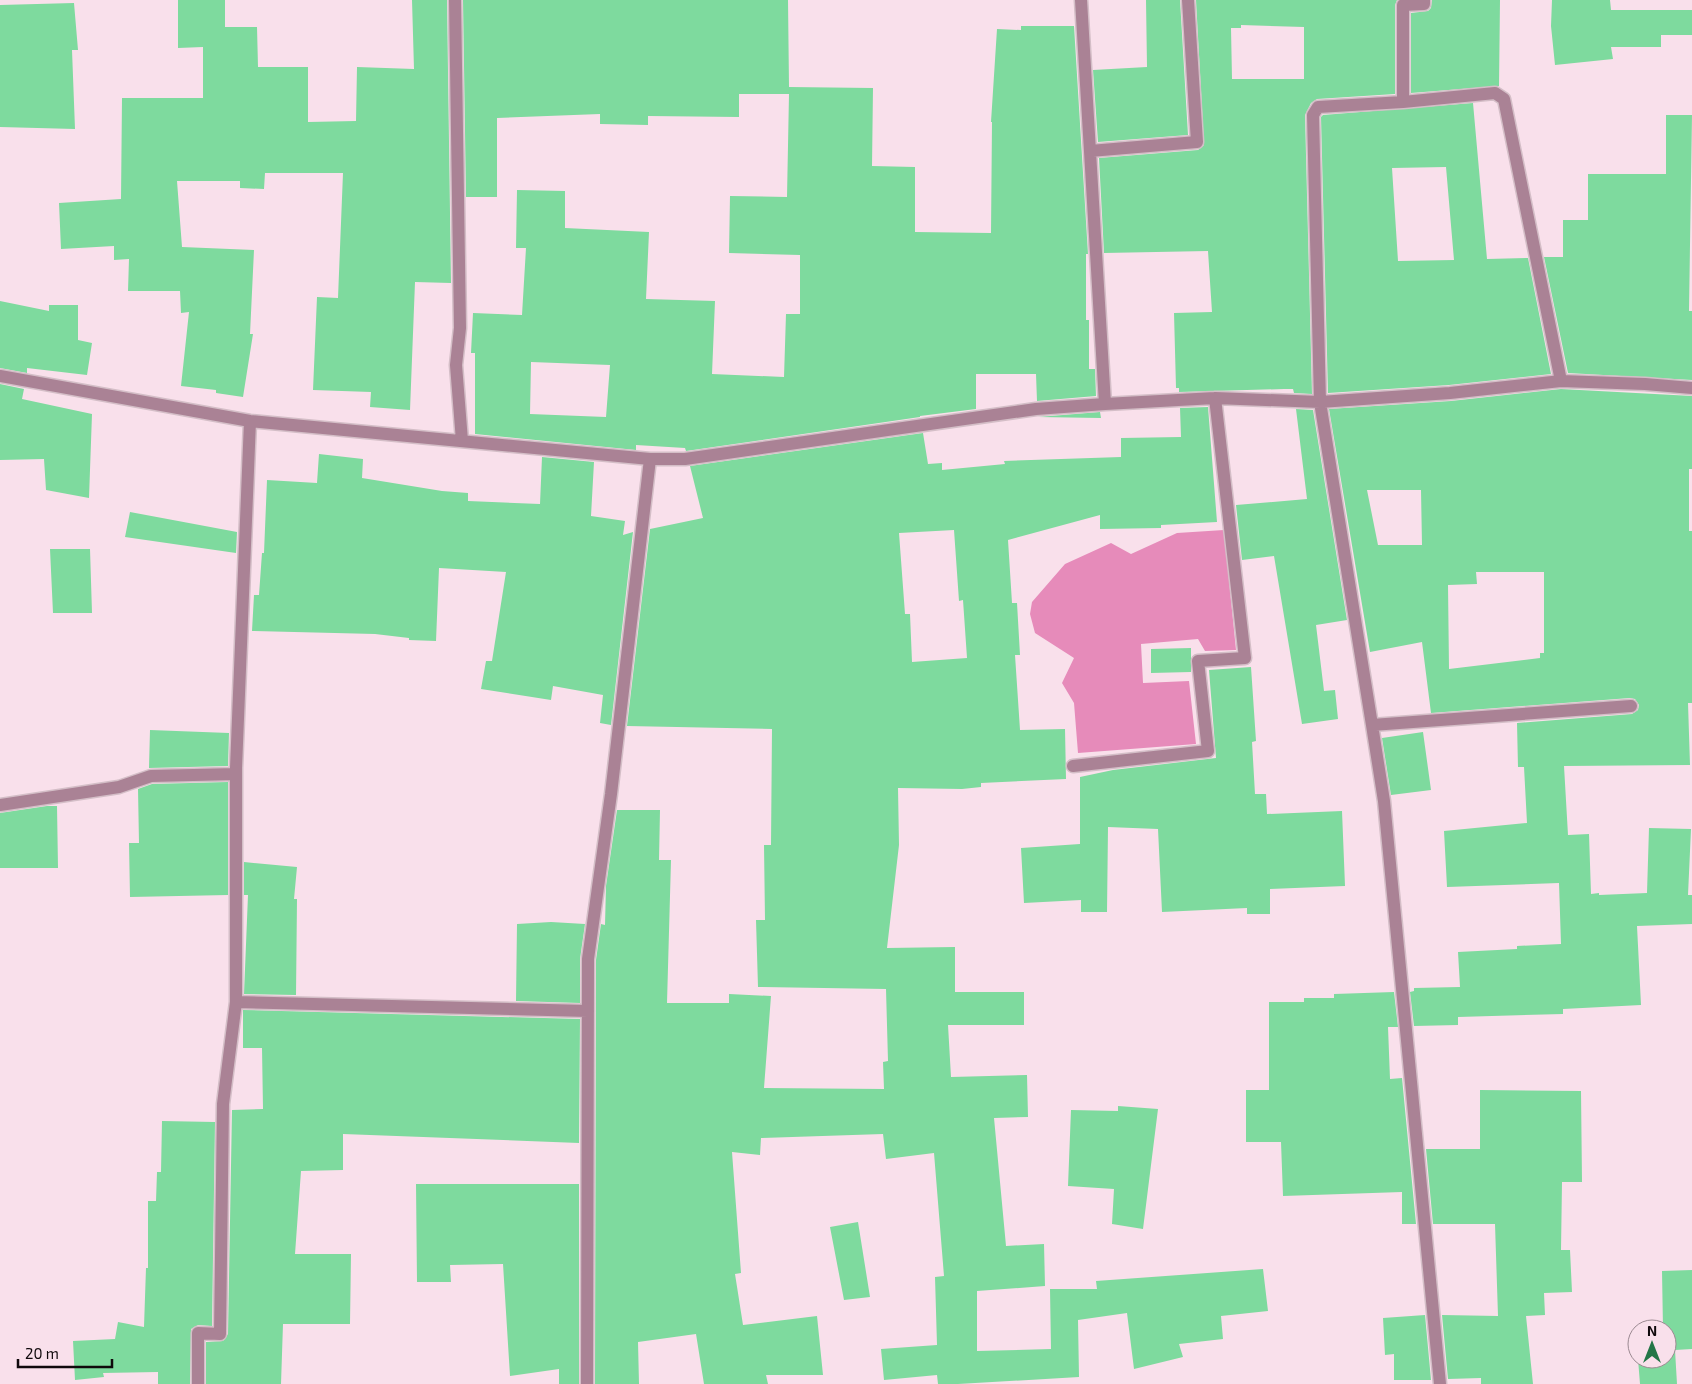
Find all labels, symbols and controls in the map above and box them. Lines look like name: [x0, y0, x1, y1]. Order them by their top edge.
north arrow: [1627, 1319, 1677, 1369]
text: N: [1647, 1322, 1657, 1339]
scale bar: [18, 1336, 111, 1368]
text: 20 m: [25, 1344, 59, 1362]

